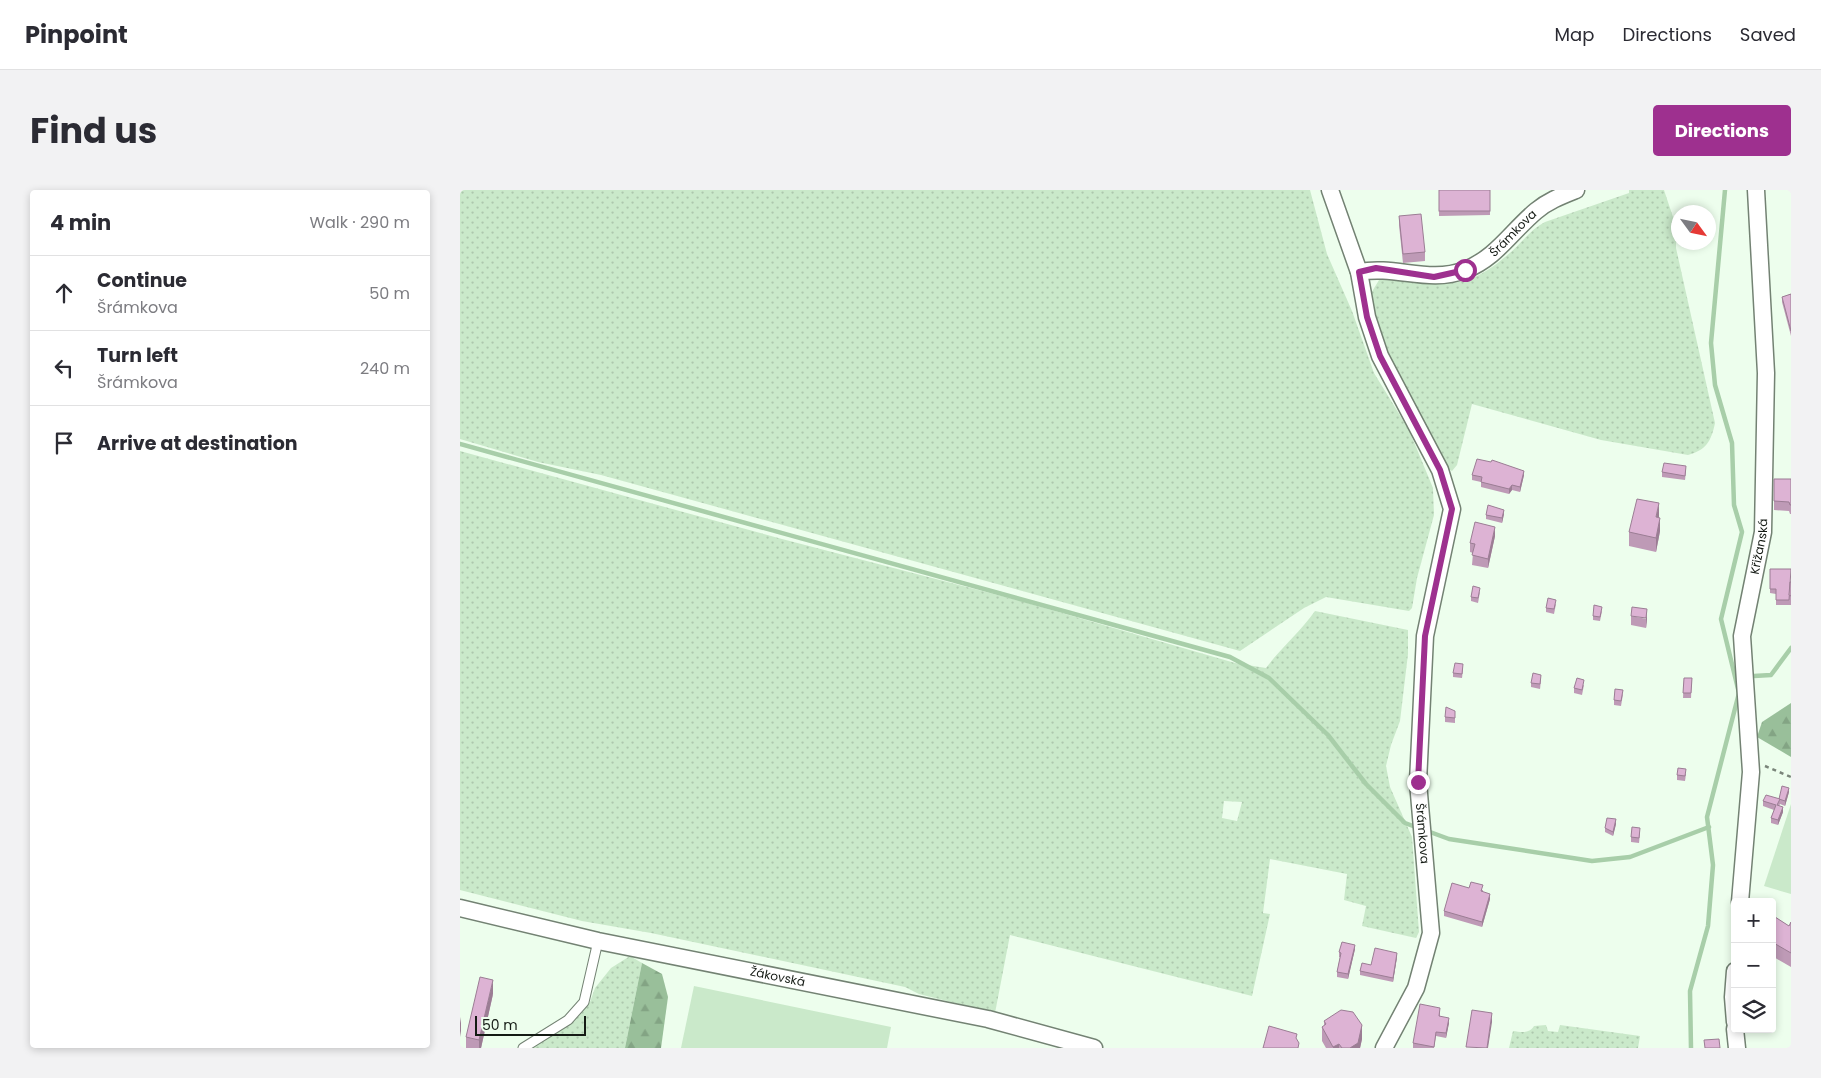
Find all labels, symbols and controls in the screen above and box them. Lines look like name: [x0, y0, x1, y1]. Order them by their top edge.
text: Pinpoint: [25, 18, 128, 51]
text: Map: [1555, 22, 1594, 47]
text: Directions: [1622, 22, 1712, 47]
text: Saved: [1740, 22, 1796, 47]
button: Directions: [1653, 105, 1791, 156]
text: Find us: [30, 106, 157, 155]
street label: Šrámkova: [1485, 205, 1540, 260]
north arrow: [1671, 205, 1716, 250]
text: 4 min: [50, 208, 111, 237]
text: Walk · 290 m: [309, 211, 410, 234]
route start: [1454, 259, 1477, 282]
text: Continue: [97, 267, 187, 294]
icon: ahead: [50, 279, 78, 307]
text: 50 m: [369, 282, 410, 305]
text: Šrámkova: [97, 296, 178, 319]
text: Turn left: [97, 342, 178, 369]
icon: left: [50, 354, 78, 382]
text: 240 m: [360, 357, 410, 380]
text: Šrámkova: [97, 371, 178, 394]
icon: arrive: [50, 429, 78, 457]
text: Arrive at destination: [97, 430, 298, 457]
street label: Křižanská: [1746, 518, 1771, 576]
route end: [1407, 771, 1430, 794]
street label: Šrámkova: [1412, 802, 1434, 864]
map controls: [1731, 898, 1776, 1033]
button: +: [1731, 898, 1776, 943]
button: −: [1731, 943, 1776, 988]
street label: Žákovská: [749, 963, 807, 990]
button: layers: [1731, 988, 1776, 1033]
scale bar: [475, 1013, 586, 1036]
text: 50 m: [482, 1015, 518, 1035]

